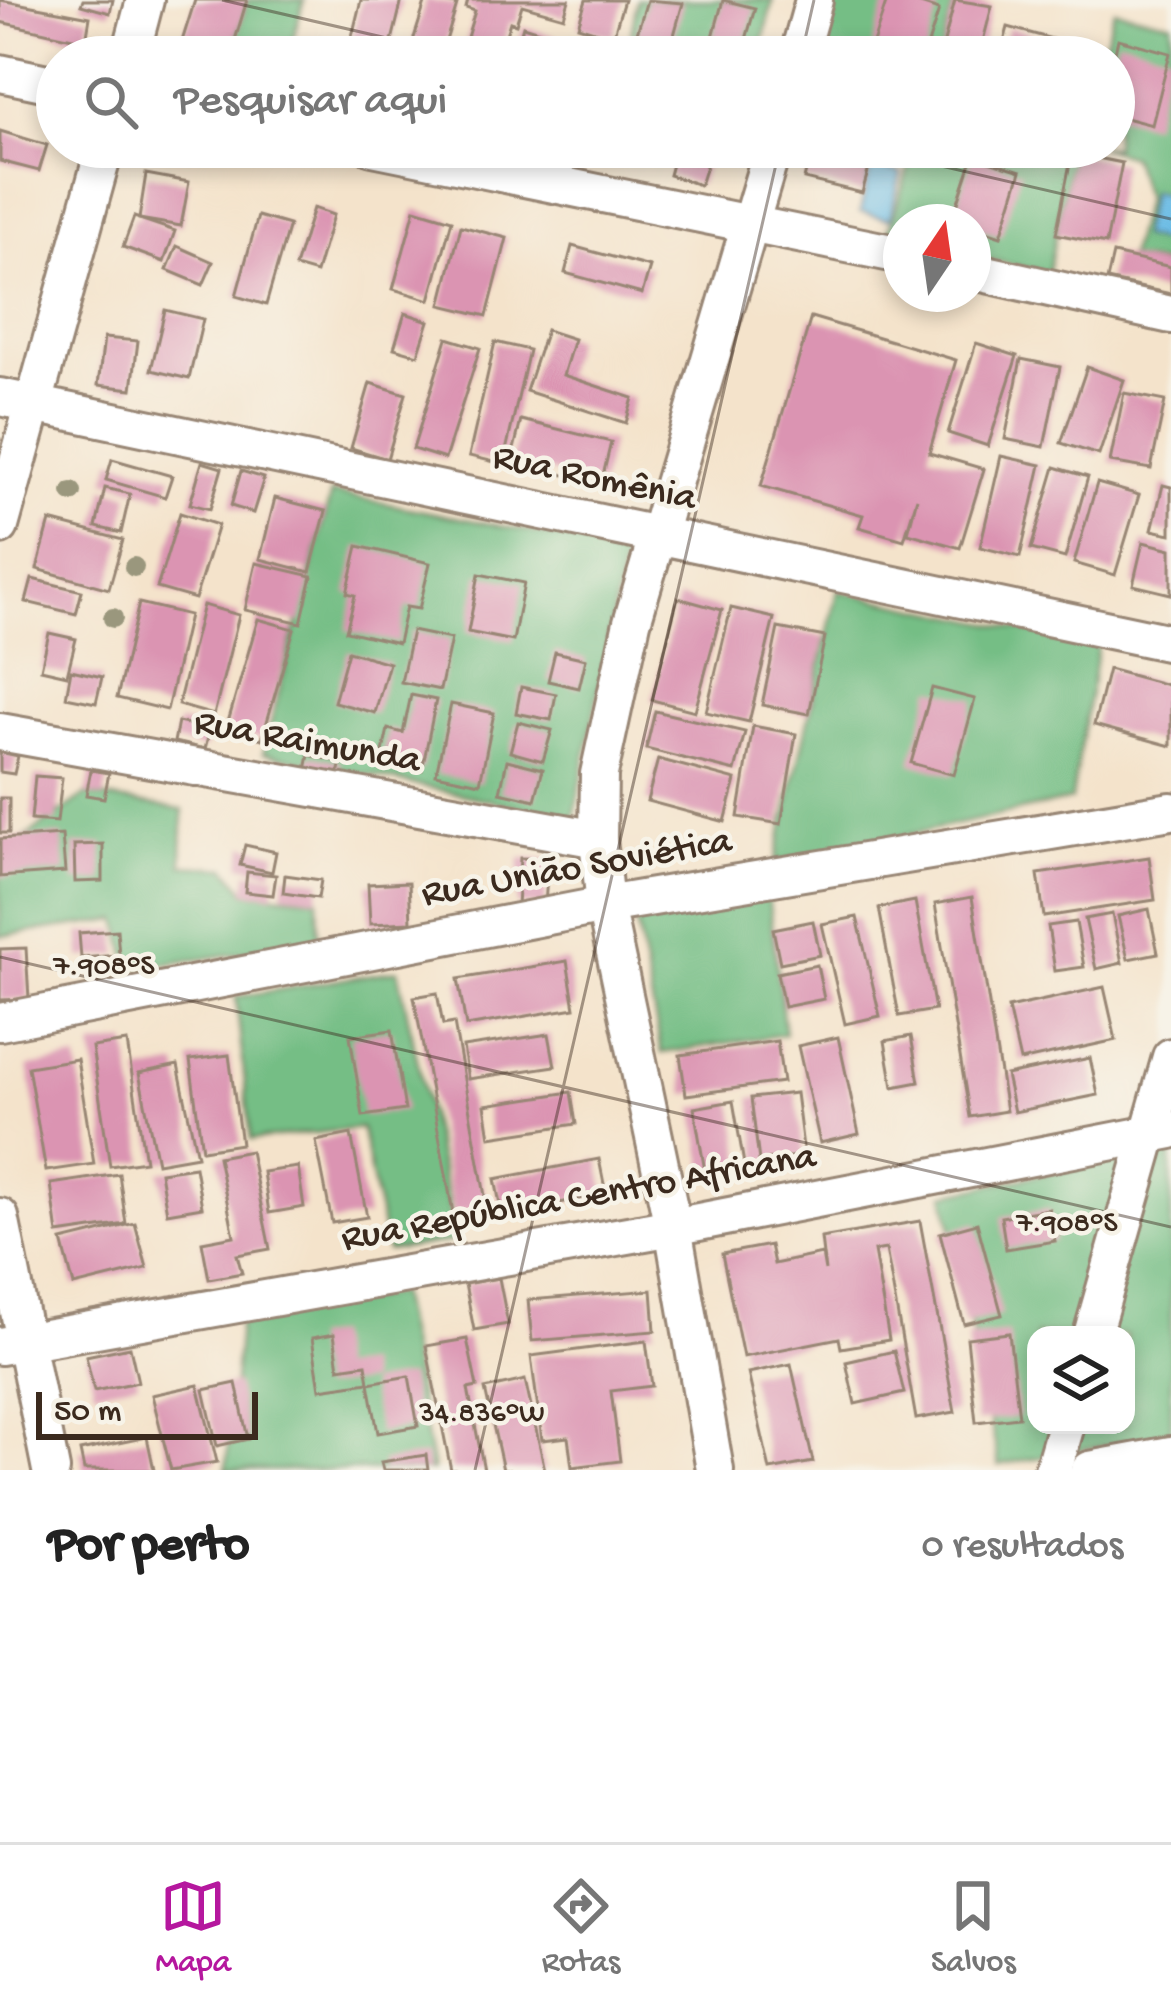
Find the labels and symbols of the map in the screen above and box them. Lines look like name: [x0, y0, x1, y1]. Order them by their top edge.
north arrow: [883, 204, 991, 312]
street label: Rua Romênia: [488, 436, 701, 524]
street label: Rua Raimunda: [190, 701, 425, 787]
street label: Rua União Soviética: [419, 820, 737, 920]
text: 7.908°S: [53, 951, 155, 986]
street label: Rua República Centro Africana: [338, 1135, 821, 1264]
text: 7.908°S: [1016, 1208, 1118, 1243]
scale bar: [36, 1386, 258, 1439]
text: 34.836°W: [418, 1398, 545, 1433]

